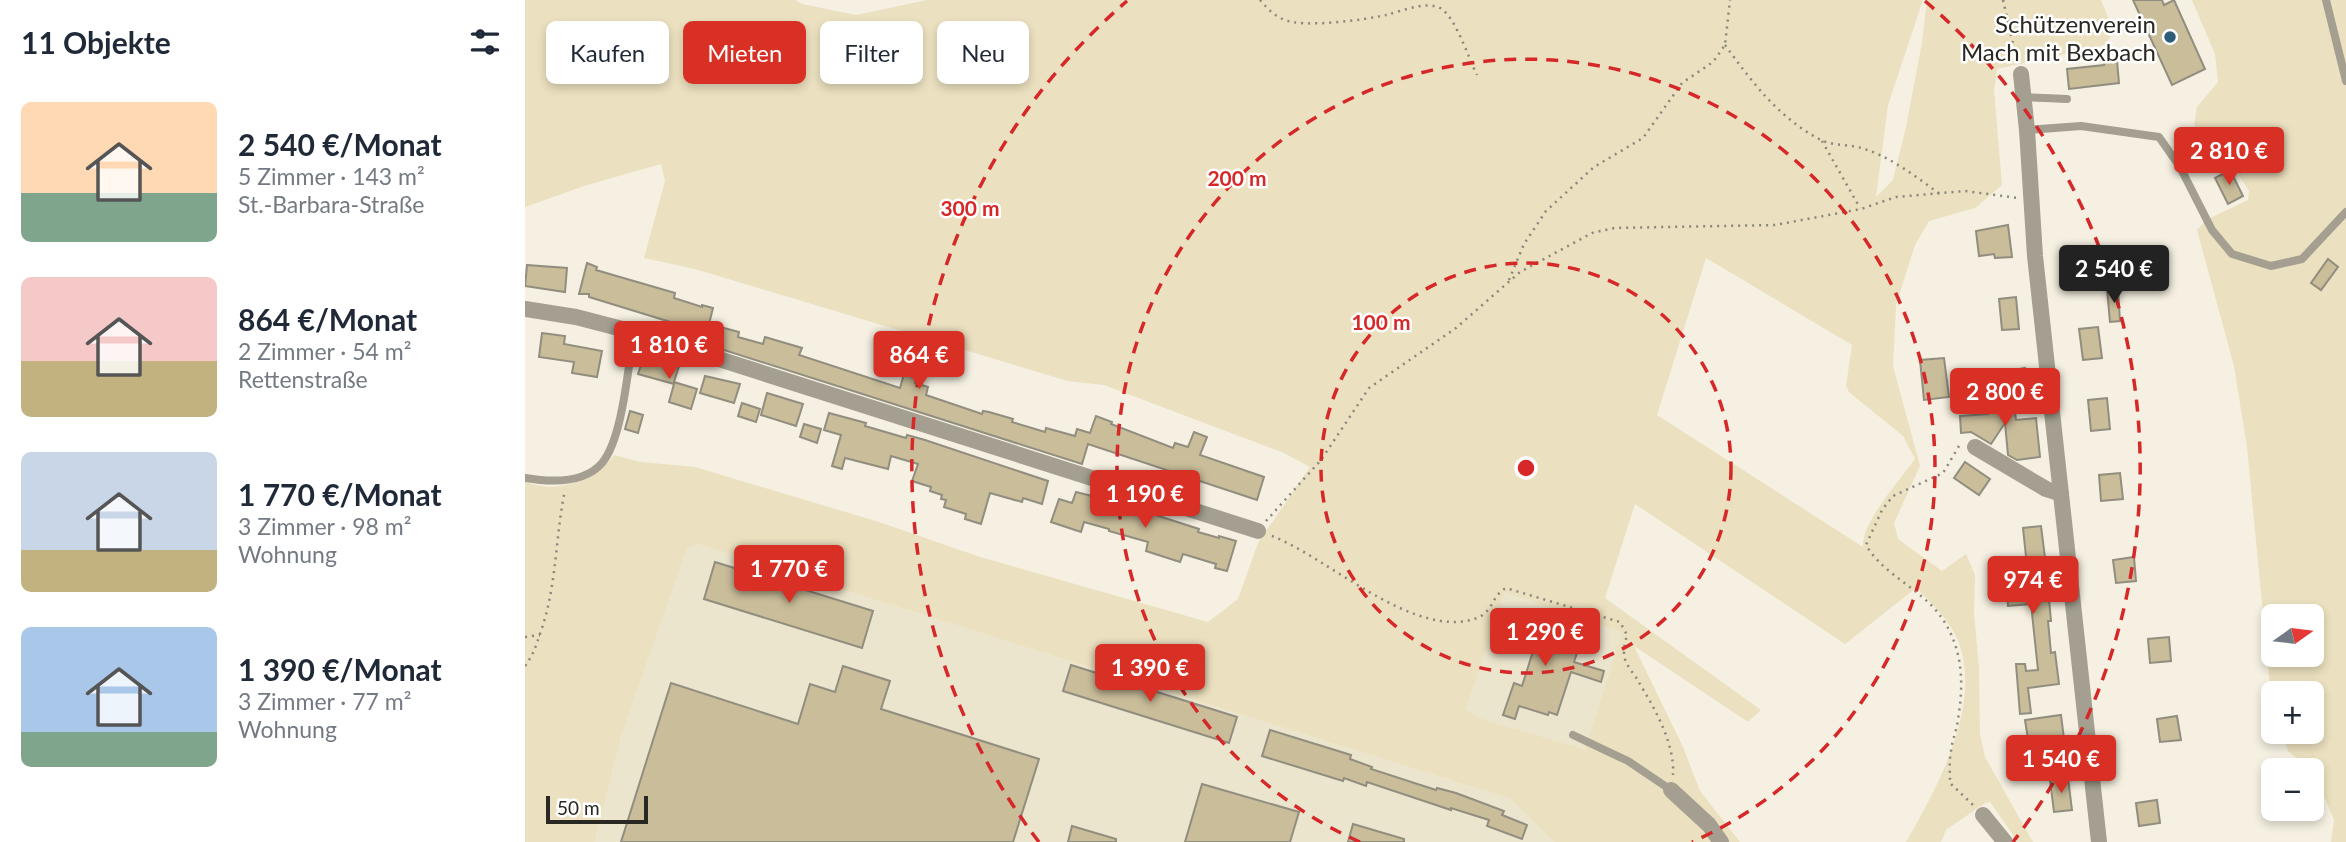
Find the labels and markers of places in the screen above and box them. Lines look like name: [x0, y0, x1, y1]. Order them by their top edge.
place label: Schützenverein Mach mit Bexbach: [1961, 9, 2156, 66]
marker: Schützenverein Mach mit Bexbach: [2162, 29, 2178, 45]
pin: 2 810 €: [2164, 128, 2294, 187]
pin: 2 540 €: [2049, 246, 2179, 305]
pin: 1 810 €: [604, 322, 734, 381]
pin: 864 €: [870, 332, 968, 391]
pin: 2 800 €: [1940, 368, 2070, 428]
centre of rings: [1514, 456, 1538, 480]
pin: 1 190 €: [1080, 470, 1210, 530]
pin: 1 770 €: [724, 546, 854, 605]
pin: 974 €: [1984, 556, 2082, 616]
pin: 1 290 €: [1480, 608, 1610, 668]
pin: 1 390 €: [1085, 644, 1215, 704]
pin: 1 540 €: [1996, 736, 2126, 795]

